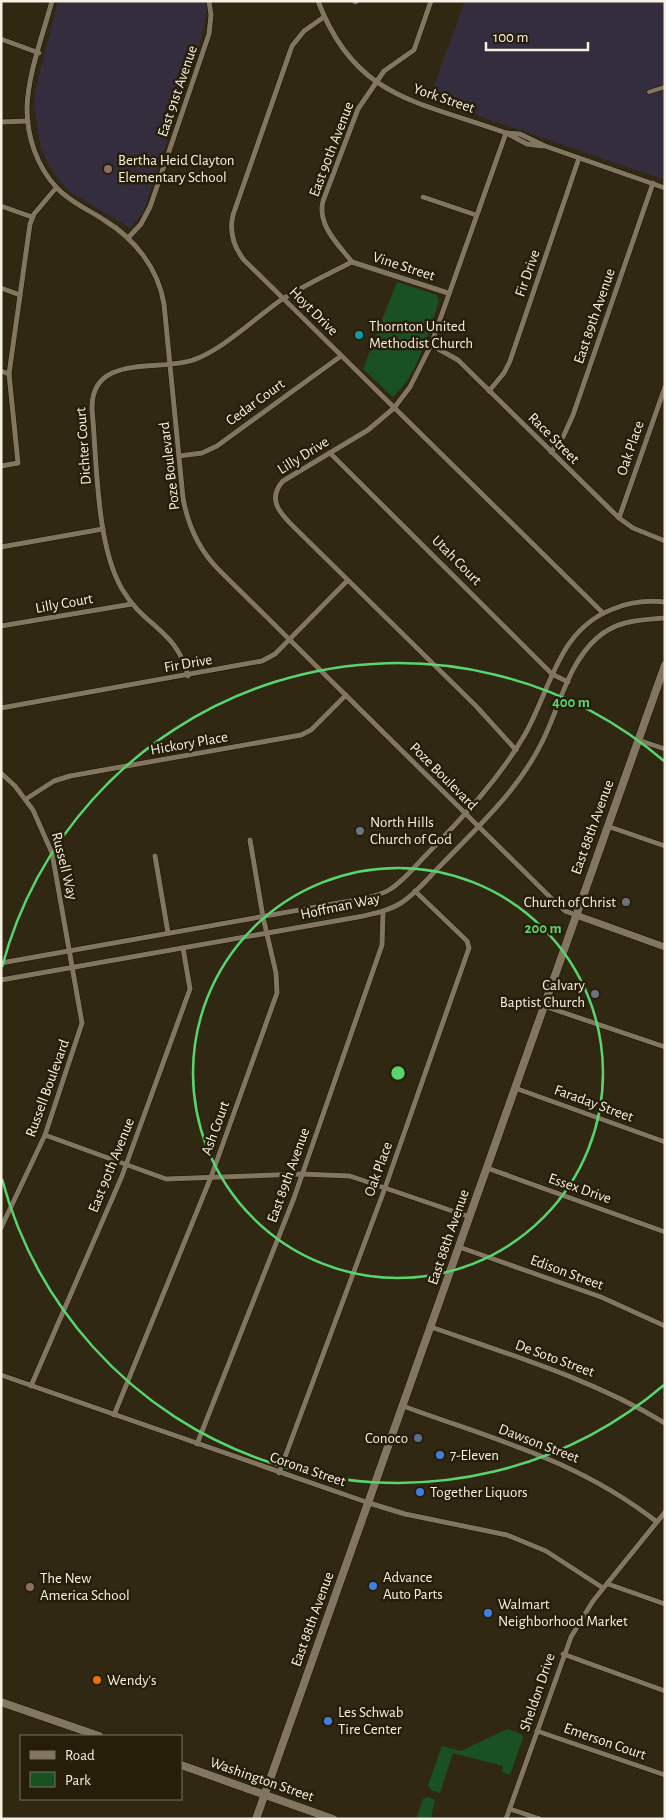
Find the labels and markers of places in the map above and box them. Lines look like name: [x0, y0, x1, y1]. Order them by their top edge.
place label: Bertha Heid Clayton Elementary School: [118, 153, 235, 185]
marker: Bertha Heid Clayton Elementary School: [102, 163, 114, 175]
place label: Thornton United Methodist Church: [369, 319, 473, 351]
marker: Thornton United Methodist Church: [353, 329, 365, 341]
place label: North Hills Church of God: [370, 815, 452, 847]
marker: North Hills Church of God: [354, 825, 366, 837]
place label: Church of Christ: [524, 895, 616, 910]
marker: Church of Christ: [620, 896, 632, 908]
place label: Calvary Baptist Church: [500, 978, 586, 1010]
marker: Calvary Baptist Church: [589, 988, 601, 1000]
centre of rings: [389, 1064, 407, 1082]
place label: Conoco: [365, 1431, 408, 1446]
marker: Conoco: [412, 1432, 424, 1444]
place label: 7-Eleven: [450, 1448, 499, 1463]
marker: 7-Eleven: [434, 1449, 446, 1461]
place label: Together Liquors: [430, 1485, 528, 1500]
marker: Together Liquors: [414, 1486, 426, 1498]
place label: Advance Auto Parts: [383, 1570, 443, 1602]
place label: The New America School: [40, 1571, 130, 1603]
marker: Advance Auto Parts: [367, 1580, 379, 1592]
marker: The New America School: [24, 1581, 36, 1593]
place label: Walmart Neighborhood Market: [498, 1597, 628, 1629]
marker: Walmart Neighborhood Market: [482, 1607, 494, 1619]
place label: Wendy's: [107, 1673, 157, 1688]
marker: Wendy's: [91, 1674, 103, 1686]
place label: Les Schwab Tire Center: [338, 1705, 404, 1737]
marker: Les Schwab Tire Center: [322, 1715, 334, 1727]

